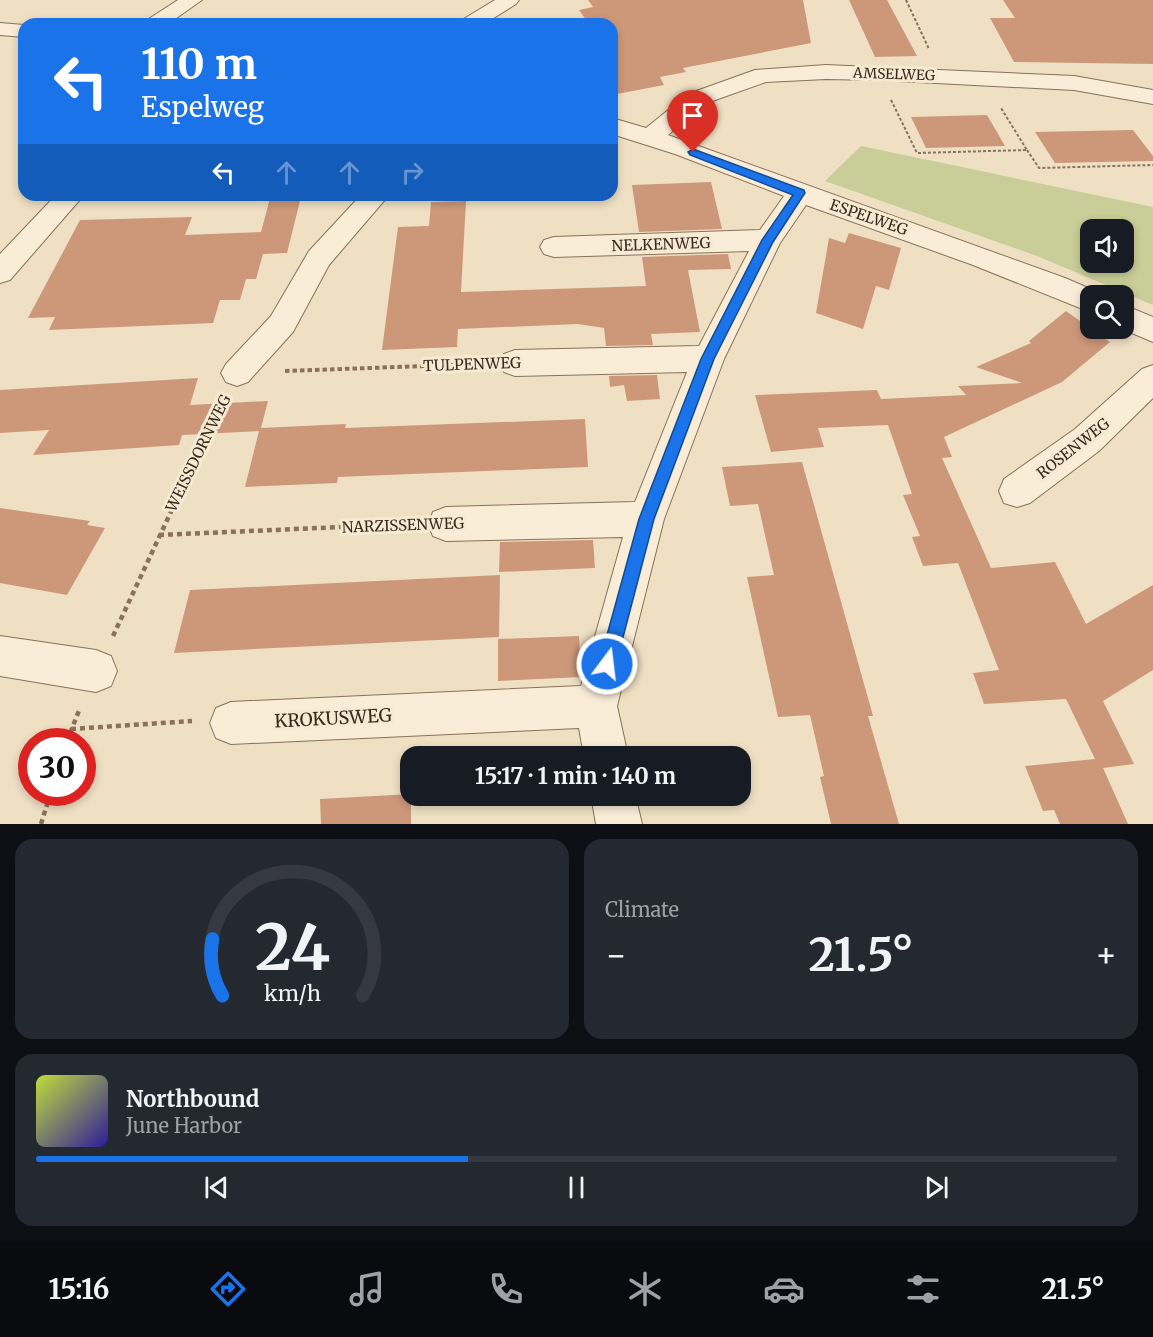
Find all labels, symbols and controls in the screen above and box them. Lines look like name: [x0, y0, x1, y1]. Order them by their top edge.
text: 110 m: [141, 38, 257, 90]
icon: left: [42, 42, 120, 120]
street label: AMSELWEG: [852, 64, 935, 84]
text: Espelweg: [141, 90, 264, 124]
pin: [667, 90, 718, 152]
icon: arrive: [676, 99, 709, 132]
icon: left: [207, 156, 240, 189]
icon: ahead: [270, 156, 303, 189]
icon: ahead: [333, 156, 366, 189]
icon: right: [396, 156, 429, 189]
street label: ESPELWEG: [828, 195, 911, 239]
map controls: [1080, 219, 1134, 339]
button: sound: [1080, 219, 1134, 273]
street label: NELKENWEG: [611, 233, 711, 255]
button: search: [1080, 285, 1134, 339]
street label: TULPENWEG: [423, 353, 521, 375]
street label: WEISSDORNWEG: [161, 391, 235, 516]
street label: ROSENWEG: [1033, 414, 1113, 482]
street label: NARZISSENWEG: [342, 513, 465, 537]
position arrow: [575, 632, 639, 696]
street label: KROKUSWEG: [274, 703, 392, 733]
speed limit sign: 30: [18, 728, 96, 806]
text: 15:17 · 1 min · 140 m: [475, 762, 676, 790]
text: Climate: [605, 897, 679, 922]
text: 24: [254, 909, 330, 987]
text: 21.5°: [809, 927, 913, 983]
text: −: [605, 935, 627, 976]
text: +: [1095, 935, 1117, 976]
text: km/h: [264, 980, 320, 1007]
text: Northbound: [126, 1085, 259, 1113]
text: June Harbor: [126, 1113, 242, 1138]
icon: previous: [200, 1171, 233, 1204]
icon: pause: [560, 1171, 593, 1204]
icon: next: [920, 1171, 953, 1204]
icon: directions: [207, 1268, 249, 1310]
icon: music: [346, 1268, 388, 1310]
icon: phone: [485, 1268, 527, 1310]
icon: climate: [624, 1268, 666, 1310]
icon: car: [763, 1268, 805, 1310]
icon: filters: [902, 1268, 944, 1310]
text: 15:16: [49, 1272, 109, 1306]
text: 21.5°: [1041, 1272, 1104, 1306]

